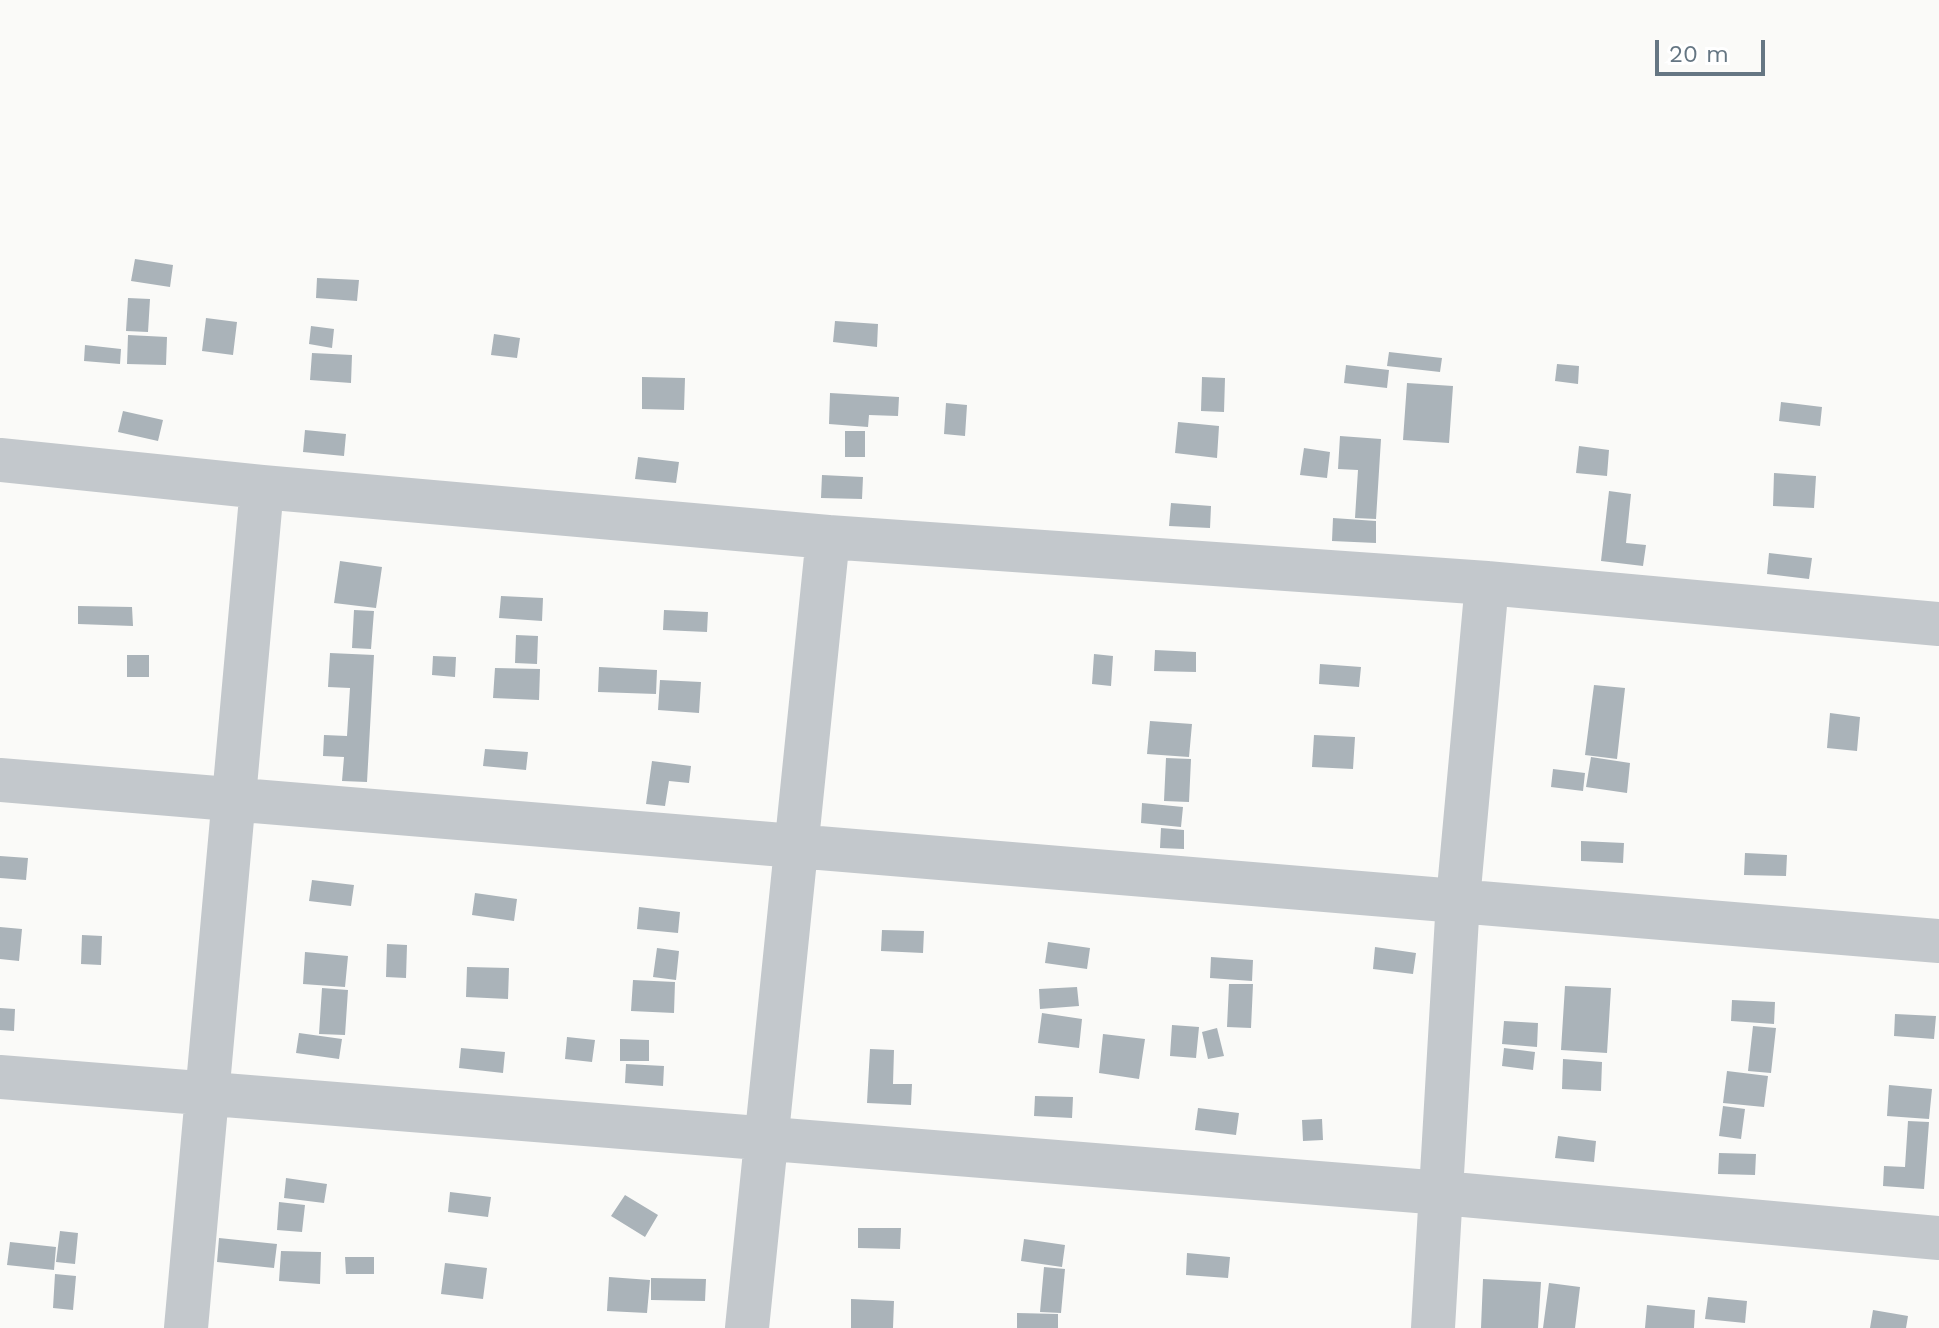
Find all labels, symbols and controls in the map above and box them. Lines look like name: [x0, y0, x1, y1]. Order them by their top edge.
scale bar: [1659, 24, 1769, 74]
text: 20 m: [1669, 40, 1729, 68]

